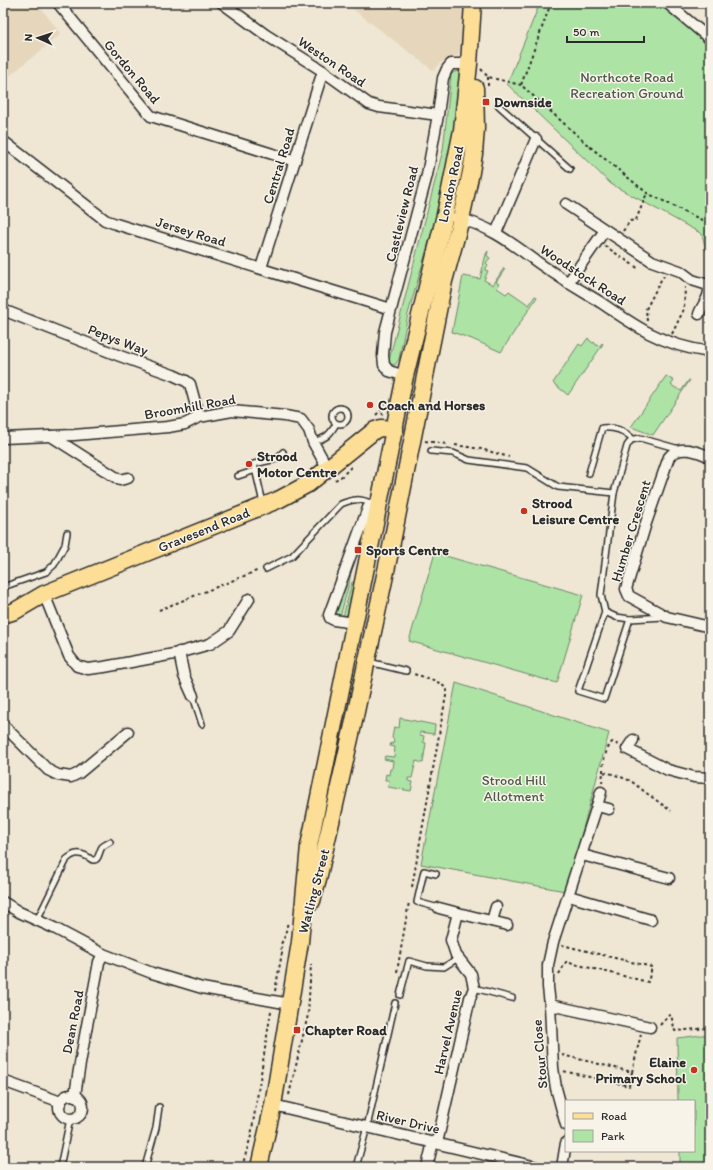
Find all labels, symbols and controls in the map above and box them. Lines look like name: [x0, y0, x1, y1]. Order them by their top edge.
north arrow: [18, 18, 58, 58]
scale bar: [567, 18, 644, 44]
text: 50 m: [573, 25, 599, 39]
text: N: [22, 33, 35, 42]
street label: Weston Road: [295, 33, 369, 91]
street label: Gordon Road: [100, 36, 164, 108]
park label: Northcote Road Recreation Ground: [570, 69, 684, 102]
place label: Downside: [494, 94, 552, 111]
marker: Downside: [481, 97, 491, 107]
street label: Central Road: [259, 125, 299, 206]
street label: London Road: [435, 144, 468, 224]
street label: Castleview Road: [382, 164, 422, 264]
street label: Jersey Road: [154, 213, 228, 251]
street label: Woodstock Road: [537, 241, 629, 309]
street label: Pepys Way: [85, 321, 151, 359]
street label: Broomhill Road: [143, 391, 237, 423]
place label: Coach and Horses: [378, 397, 485, 414]
marker: Coach and Horses: [365, 400, 375, 410]
place label: Strood Motor Centre: [257, 448, 337, 481]
marker: Strood Motor Centre: [244, 459, 254, 469]
street label: Humber Crescent: [607, 478, 655, 584]
place label: Strood Leisure Centre: [532, 495, 620, 528]
street label: Gravesend Road: [156, 504, 253, 556]
marker: Strood Leisure Centre: [519, 506, 529, 516]
place label: Sports Centre: [366, 542, 449, 559]
marker: Sports Centre: [353, 545, 363, 555]
park label: Strood Hill Allotment: [482, 772, 546, 805]
street label: Watling Street: [295, 847, 333, 935]
street label: Dean Road: [59, 988, 88, 1055]
street label: Harvel Avenue: [430, 988, 466, 1076]
street label: Stour Close: [528, 1018, 551, 1089]
place label: Chapter Road: [305, 1022, 387, 1039]
marker: Chapter Road: [292, 1025, 302, 1035]
place label: Elaine Primary School: [596, 1054, 687, 1087]
marker: Elaine Primary School: [689, 1065, 699, 1075]
legend: [565, 1100, 695, 1152]
street label: River Drive: [375, 1106, 442, 1138]
text: Road: [601, 1109, 627, 1123]
text: Park: [601, 1129, 625, 1143]

